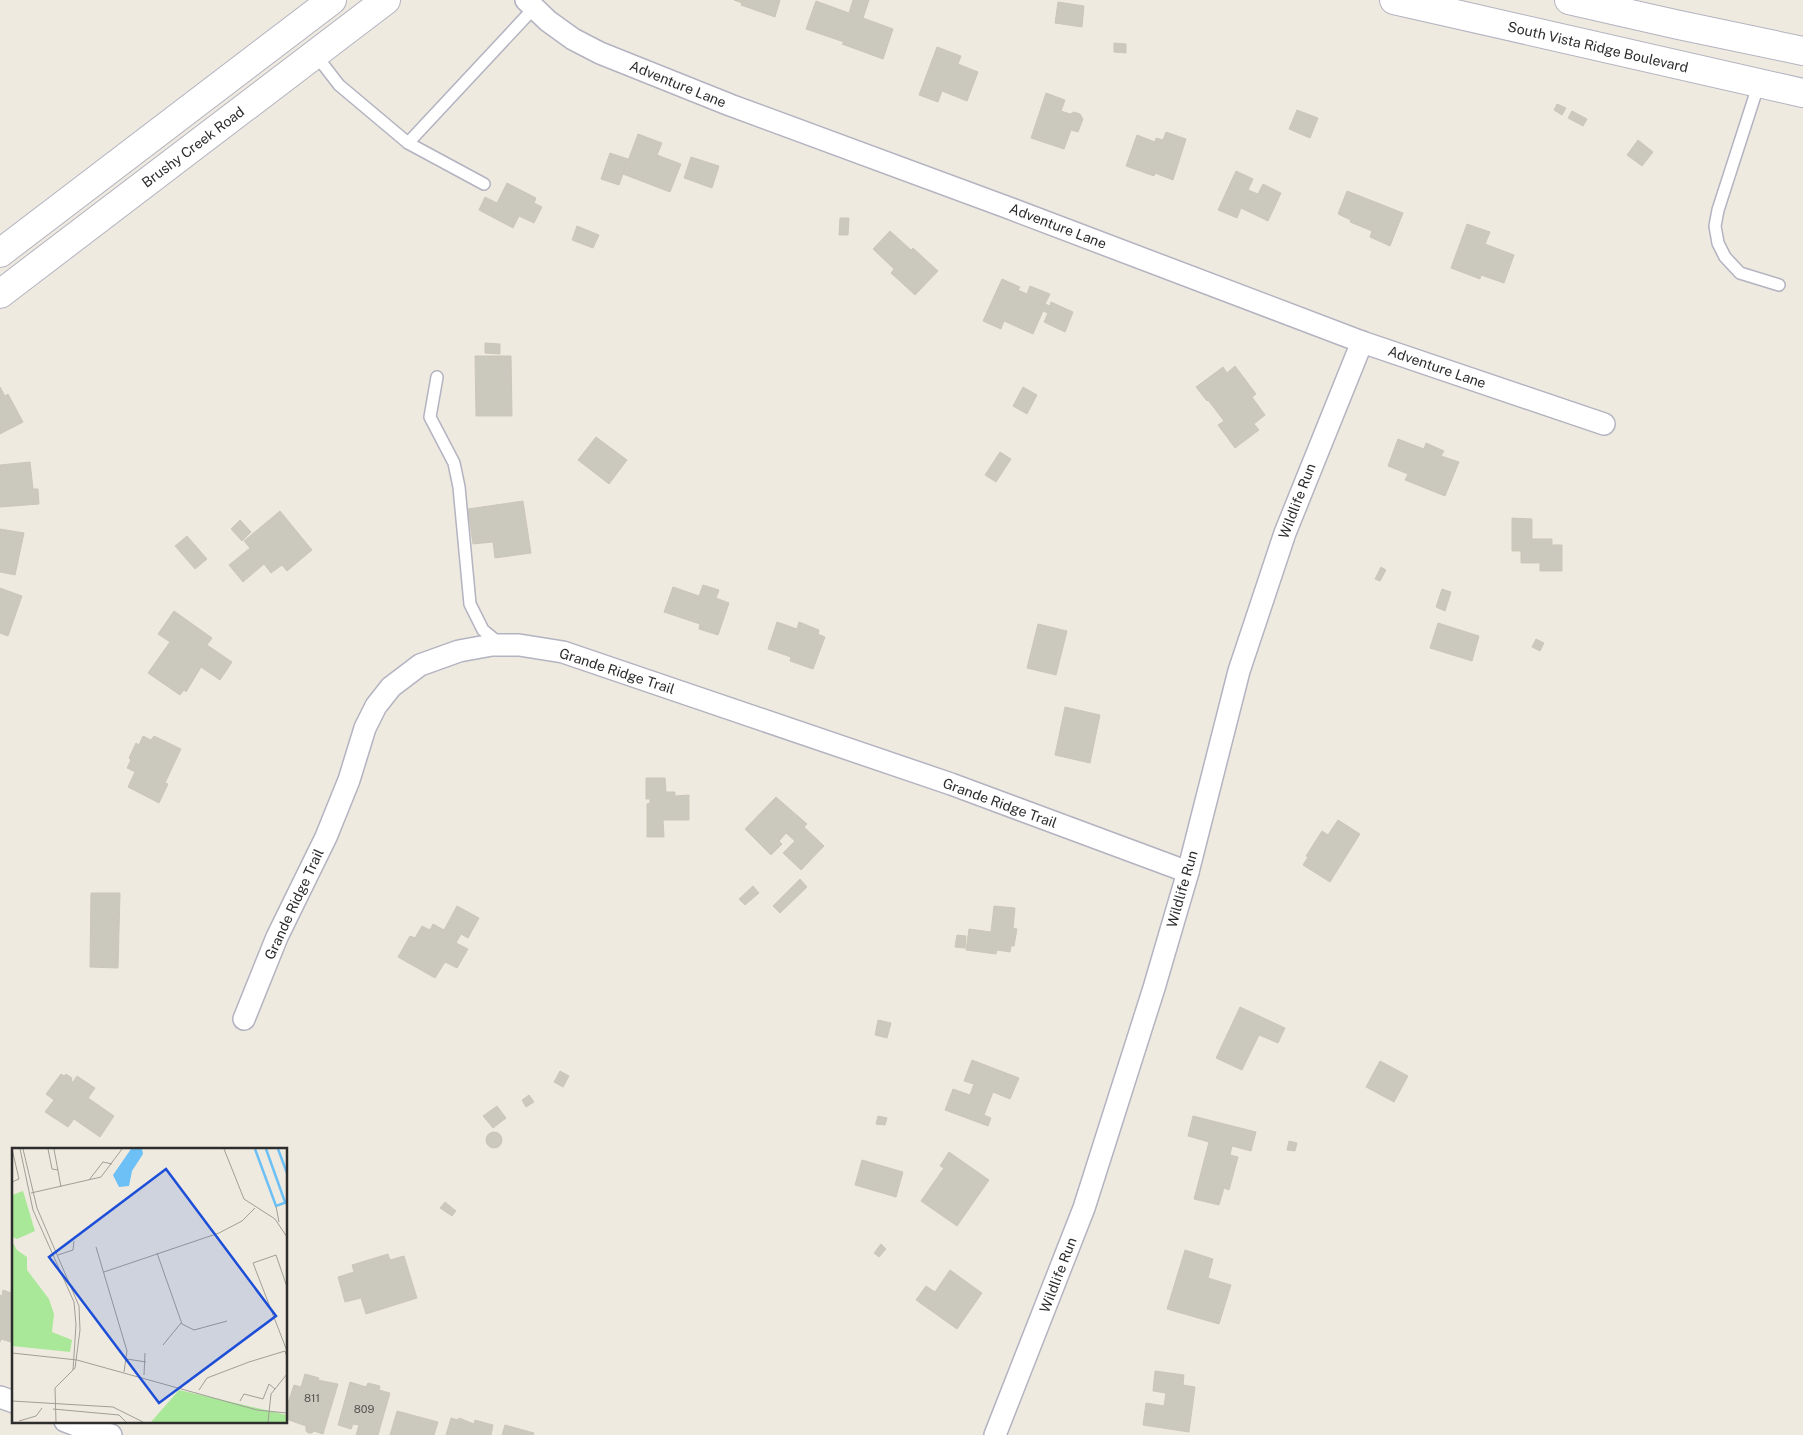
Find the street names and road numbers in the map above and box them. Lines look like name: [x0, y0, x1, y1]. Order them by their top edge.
street label: South Vista Ridge Boulevard: [1506, 18, 1690, 76]
street label: Adventure Lane: [627, 57, 729, 111]
street label: Brushy Creek Road: [139, 103, 247, 191]
street label: Adventure Lane: [1007, 200, 1109, 252]
street label: Adventure Lane: [1386, 343, 1488, 391]
street label: Wildlife Run: [1275, 461, 1319, 541]
street label: Grande Ridge Trail: [557, 645, 677, 697]
street label: Grande Ridge Trail: [941, 775, 1059, 831]
street label: Grande Ridge Trail: [261, 846, 327, 962]
street label: Wildlife Run: [1163, 849, 1201, 929]
street label: Wildlife Run: [1036, 1235, 1080, 1315]

